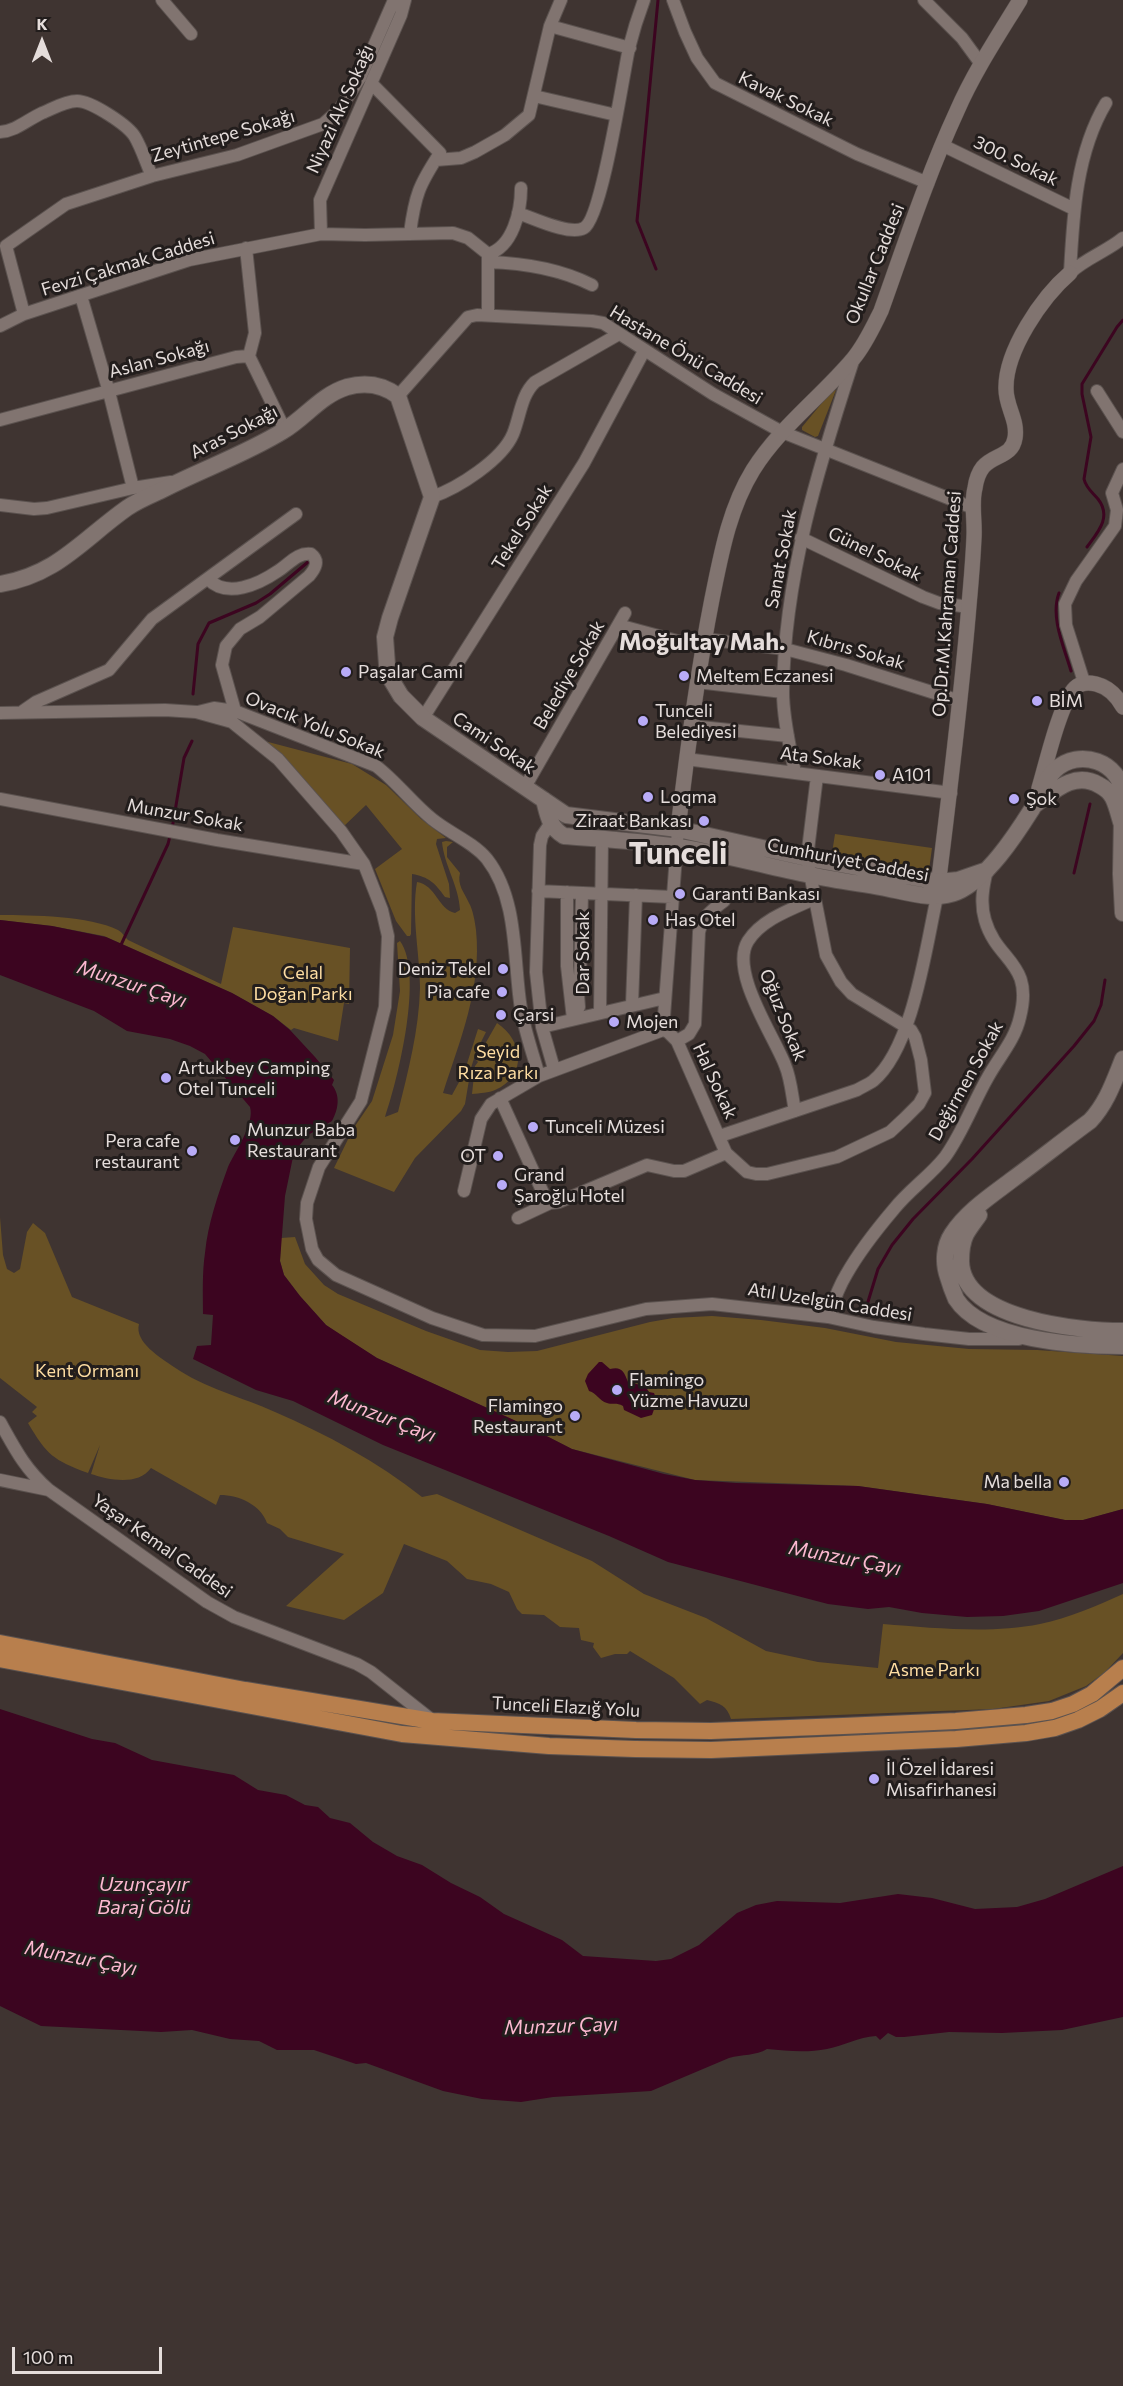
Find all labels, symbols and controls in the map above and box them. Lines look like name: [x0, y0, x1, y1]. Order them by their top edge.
north arrow: [12, 12, 72, 72]
text: K: [36, 14, 48, 33]
street label: Niyazi Akı Sokağı: [302, 41, 378, 177]
street label: Kavak Sokak: [735, 67, 837, 131]
street label: Zeytintepe Sokağı: [149, 105, 297, 167]
street label: 300. Sokak: [970, 131, 1062, 191]
street label: Okullar Caddesi: [841, 200, 909, 328]
street label: Fevzi Çakmak Caddesi: [39, 227, 217, 301]
street label: Hastane Önü Caddesi: [606, 301, 766, 409]
street label: Aslan Sokağı: [106, 335, 212, 383]
street label: Aras Sokağı: [187, 401, 281, 463]
street label: Tekel Sokak: [487, 480, 557, 574]
street label: Op.Dr.M.Kahraman Caddesi: [928, 490, 966, 718]
street label: Sanat Sokak: [761, 507, 801, 611]
street label: Günel Sokak: [825, 522, 925, 586]
street label: Belediye Sokak: [529, 617, 609, 733]
street label: Kıbrıs Sokak: [804, 626, 908, 674]
district label: Moğultay Mah.: [619, 628, 785, 656]
place label: Paşalar Cami: [358, 661, 463, 683]
marker: Paşalar Cami: [339, 665, 353, 679]
place label: Meltem Eczanesi: [696, 665, 834, 687]
marker: Meltem Eczanesi: [677, 669, 691, 683]
street label: Ovacık Yolu Sokak: [242, 687, 388, 763]
place label: BİM: [1049, 690, 1083, 712]
marker: BİM: [1030, 694, 1044, 708]
place label: Tunceli Belediyesi: [655, 700, 737, 742]
street label: Cami Sokak: [448, 707, 540, 779]
marker: Tunceli Belediyesi: [636, 714, 650, 728]
street label: Ata Sokak: [779, 742, 863, 774]
place label: A101: [892, 764, 932, 786]
marker: A101: [873, 768, 887, 782]
place label: Loqma: [660, 786, 717, 808]
place label: Şok: [1026, 788, 1057, 810]
marker: Loqma: [641, 790, 655, 804]
marker: Şok: [1007, 792, 1021, 806]
street label: Munzur Sokak: [125, 794, 245, 836]
place label: Ziraat Bankası: [575, 810, 692, 832]
marker: Ziraat Bankası: [697, 814, 711, 828]
street label: Cumhuriyet Caddesi: [765, 834, 931, 886]
district label: Tunceli: [629, 836, 727, 872]
place label: Garanti Bankası: [692, 883, 820, 905]
marker: Garanti Bankası: [673, 887, 687, 901]
place label: Has Otel: [665, 909, 736, 931]
street label: Dar Sokak: [572, 911, 594, 995]
marker: Has Otel: [646, 913, 660, 927]
water label: Munzur Çayı: [74, 955, 190, 1013]
place label: Deniz Tekel: [398, 958, 491, 980]
park label: Celal Doğan Parkı: [253, 962, 353, 1004]
marker: Deniz Tekel: [496, 962, 510, 976]
street label: Oğuz Sokak: [755, 966, 811, 1064]
place label: Pia cafe: [427, 981, 490, 1003]
marker: Pia cafe: [495, 985, 509, 999]
place label: Çarsi: [513, 1004, 554, 1026]
marker: Çarsi: [494, 1008, 508, 1022]
place label: Mojen: [626, 1011, 678, 1033]
marker: Mojen: [607, 1015, 621, 1029]
street label: Değirmen Sokak: [924, 1017, 1008, 1145]
street label: Hal Sokak: [688, 1040, 742, 1122]
park label: Seyid Rıza Parkı: [458, 1041, 538, 1084]
place label: Artukbey Camping Otel Tunceli: [178, 1057, 330, 1100]
marker: Artukbey Camping Otel Tunceli: [159, 1071, 173, 1085]
place label: Tunceli Müzesi: [545, 1116, 665, 1138]
place label: Munzur Baba Restaurant: [247, 1119, 355, 1162]
marker: Tunceli Müzesi: [526, 1120, 540, 1134]
place label: Pera cafe restaurant: [95, 1130, 180, 1172]
marker: Munzur Baba Restaurant: [228, 1133, 242, 1147]
marker: Pera cafe restaurant: [185, 1144, 199, 1158]
place label: OT: [460, 1145, 486, 1167]
marker: OT: [491, 1149, 505, 1163]
place label: Grand Şaroğlu Hotel: [514, 1164, 625, 1206]
marker: Grand Şaroğlu Hotel: [495, 1178, 509, 1192]
street label: Atıl Uzelgün Caddesi: [746, 1278, 914, 1326]
park label: Kent Ormanı: [35, 1360, 139, 1382]
place label: Flamingo Yüzme Havuzu: [629, 1369, 748, 1412]
marker: Flamingo Yüzme Havuzu: [610, 1383, 624, 1397]
water label: Munzur Çayı: [325, 1384, 439, 1448]
place label: Flamingo Restaurant: [473, 1395, 563, 1438]
marker: Flamingo Restaurant: [568, 1409, 582, 1423]
place label: Ma bella: [983, 1471, 1052, 1493]
marker: Ma bella: [1057, 1475, 1071, 1489]
street label: Yaşar Kemal Caddesi: [88, 1489, 236, 1603]
water label: Munzur Çayı: [787, 1535, 903, 1581]
park label: Asme Parkı: [888, 1659, 980, 1681]
street label: Tunceli Elazığ Yolu: [491, 1692, 641, 1722]
place label: İl Özel İdaresi Misafirhanesi: [886, 1758, 997, 1800]
marker: İl Özel İdaresi Misafirhanesi: [867, 1772, 881, 1786]
water label: Uzunçayır Baraj Gölü: [97, 1872, 191, 1919]
water label: Munzur Çayı: [23, 1935, 139, 1981]
water label: Munzur Çayı: [504, 2012, 618, 2040]
scale bar: [15, 2335, 165, 2373]
text: 100 m: [23, 2346, 73, 2368]

